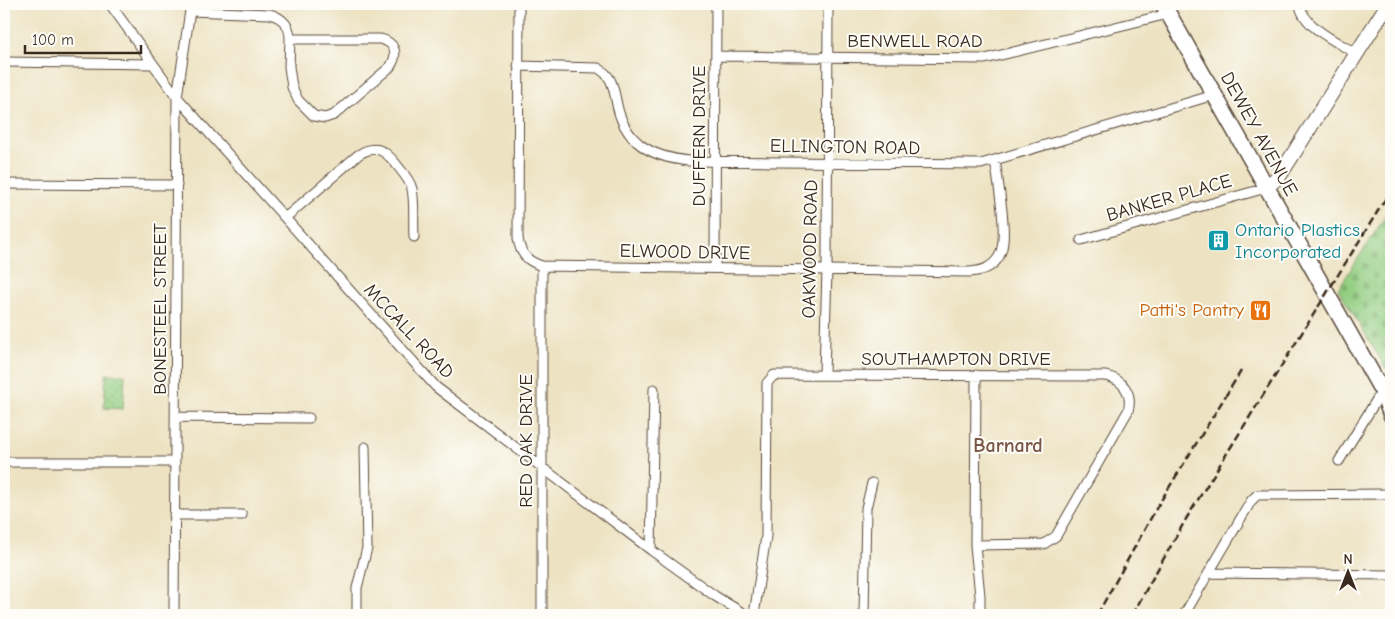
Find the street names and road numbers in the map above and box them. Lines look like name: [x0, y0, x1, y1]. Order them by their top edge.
street label: BENWELL ROAD: [847, 30, 983, 52]
street label: DUFFERN DRIVE: [688, 66, 710, 207]
street label: DEWEY AVENUE: [1216, 68, 1302, 200]
street label: ELLINGTON ROAD: [770, 135, 920, 159]
street label: BANKER PLACE: [1104, 170, 1234, 226]
street label: OAKWOOD ROAD: [798, 179, 822, 319]
street label: BONESTEEL STREET: [149, 223, 171, 395]
street label: ELWOOD DRIVE: [619, 240, 751, 264]
street label: MCCALL ROAD: [359, 279, 459, 383]
street label: SOUTHAMPTON DRIVE: [861, 348, 1051, 370]
street label: RED OAK DRIVE: [515, 374, 537, 508]

